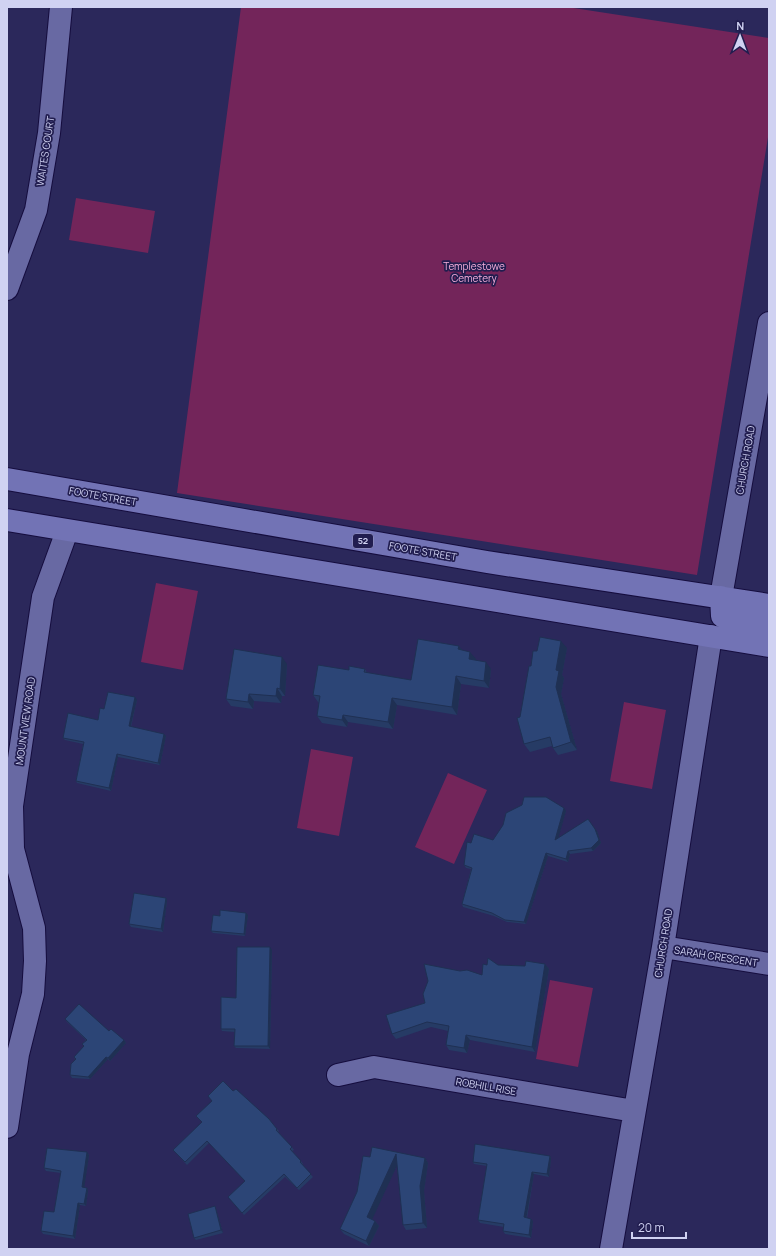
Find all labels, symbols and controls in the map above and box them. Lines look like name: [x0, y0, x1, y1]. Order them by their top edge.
north arrow: [720, 16, 760, 56]
text: N: [736, 18, 744, 33]
street label: WAITES COURT: [33, 115, 57, 187]
park label: Templestowe Cemetery: [443, 259, 505, 285]
street label: CHURCH ROAD: [732, 424, 758, 495]
street label: FOOTE STREET: [68, 483, 138, 509]
road number: 52: [353, 534, 373, 548]
street label: FOOTE STREET: [388, 538, 458, 564]
street label: MOUNT VIEW ROAD: [12, 676, 38, 766]
street label: CHURCH ROAD: [651, 907, 675, 978]
street label: SARAH CRESCENT: [673, 942, 759, 970]
street label: ROBHILL RISE: [455, 1074, 518, 1098]
scale bar: [632, 1214, 686, 1240]
text: 20 m: [638, 1219, 665, 1236]

